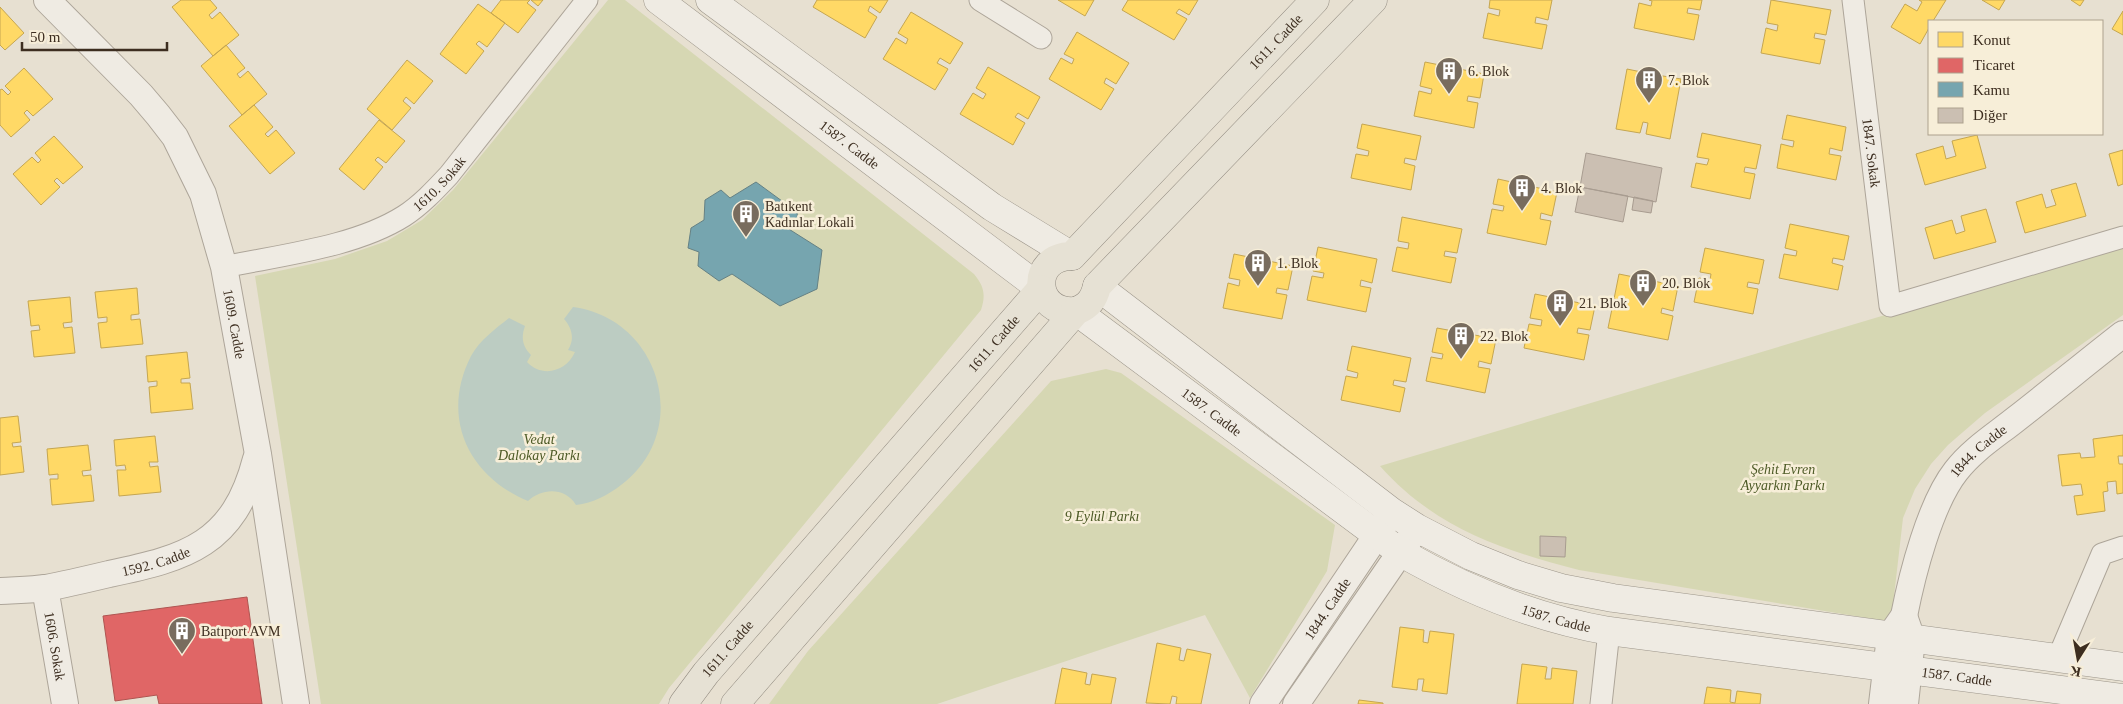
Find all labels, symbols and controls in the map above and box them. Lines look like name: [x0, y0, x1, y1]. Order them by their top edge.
street label: 1611. Cadde: [1246, 11, 1306, 73]
scale bar: [22, 20, 168, 52]
legend: [1928, 20, 2103, 135]
text: 50 m: [30, 29, 61, 45]
text: Konut: [1973, 32, 2011, 48]
building icon: 6. Blok: [1434, 56, 1464, 95]
text: Ticaret: [1973, 57, 2016, 73]
place label: 6. Blok: [1468, 64, 1509, 79]
building icon: 7. Blok: [1634, 65, 1664, 104]
place label: 7. Blok: [1668, 73, 1709, 88]
text: Kamu: [1973, 82, 2010, 98]
text: Diğer: [1973, 107, 2007, 123]
street label: 1847. Sokak: [1859, 117, 1883, 189]
street label: 1587. Cadde: [817, 118, 882, 172]
street label: 1610. Sokak: [410, 153, 469, 215]
building icon: 4. Blok: [1507, 173, 1537, 212]
place label: 4. Blok: [1541, 181, 1582, 196]
building icon: Batıkent Kadınlar Lokali: [731, 199, 761, 238]
place label: Batıkent Kadınlar Lokali: [765, 199, 854, 230]
building icon: 1. Blok: [1243, 248, 1273, 287]
place label: 1. Blok: [1277, 256, 1318, 271]
building icon: 20. Blok: [1628, 268, 1658, 307]
place label: 20. Blok: [1662, 276, 1710, 291]
street label: 1609. Cadde: [220, 288, 248, 360]
building icon: 21. Blok: [1545, 288, 1575, 327]
place label: 21. Blok: [1579, 296, 1627, 311]
street label: 1611. Cadde: [965, 312, 1023, 375]
building icon: 22. Blok: [1446, 321, 1476, 360]
place label: 22. Blok: [1480, 329, 1528, 344]
street label: 1587. Cadde: [1178, 385, 1244, 439]
street label: 1844. Cadde: [1947, 422, 2010, 480]
park label: Vedat Dalokay Parkı: [497, 432, 580, 463]
park label: Şehit Evren Ayyarkın Parkı: [1740, 462, 1825, 493]
park label: 9 Eylül Parkı: [1065, 509, 1139, 524]
street label: 1592. Cadde: [121, 544, 193, 579]
street label: 1844. Cadde: [1302, 575, 1354, 642]
street label: 1587. Cadde: [1520, 602, 1592, 635]
street label: 1606. Sokak: [41, 610, 68, 682]
building icon: Batıport AVM: [167, 616, 197, 655]
street label: 1611. Cadde: [699, 618, 756, 680]
place label: Batıport AVM: [201, 624, 281, 639]
north arrow: [2053, 634, 2103, 684]
text: K: [2069, 663, 2082, 680]
street label: 1587. Cadde: [1921, 665, 1993, 689]

